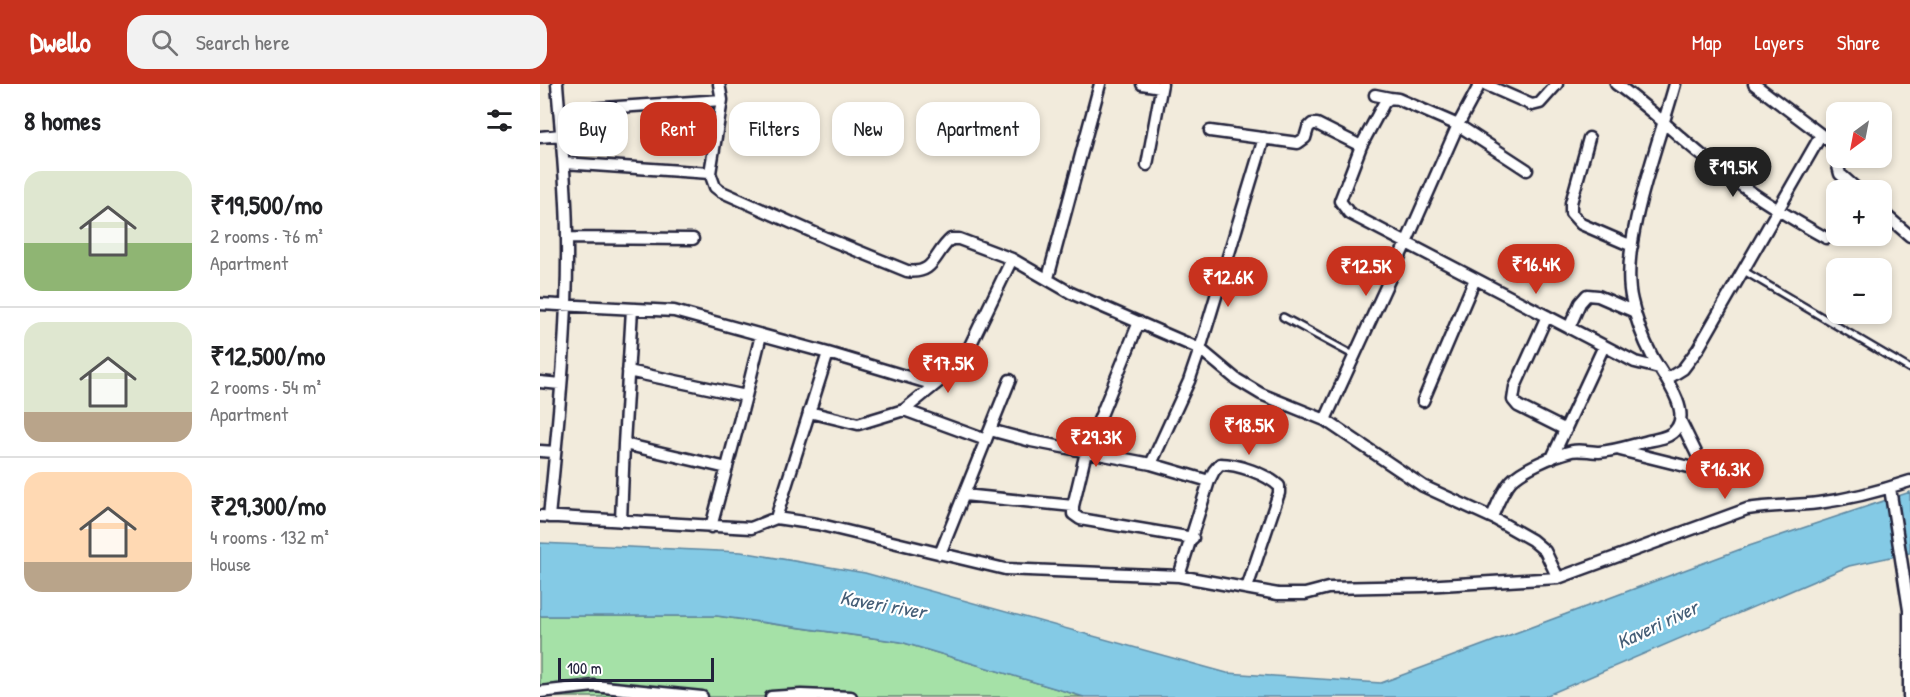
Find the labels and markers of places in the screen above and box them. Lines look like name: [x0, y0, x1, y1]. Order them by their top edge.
pin: ₹19.5K: [1684, 147, 1782, 198]
pin: ₹16.4K: [1487, 244, 1585, 295]
pin: ₹12.5K: [1317, 246, 1415, 297]
pin: ₹12.6K: [1179, 257, 1277, 308]
pin: ₹17.5K: [899, 343, 997, 394]
pin: ₹18.5K: [1200, 405, 1298, 456]
pin: ₹29.3K: [1047, 417, 1145, 468]
pin: ₹16.3K: [1676, 449, 1774, 500]

